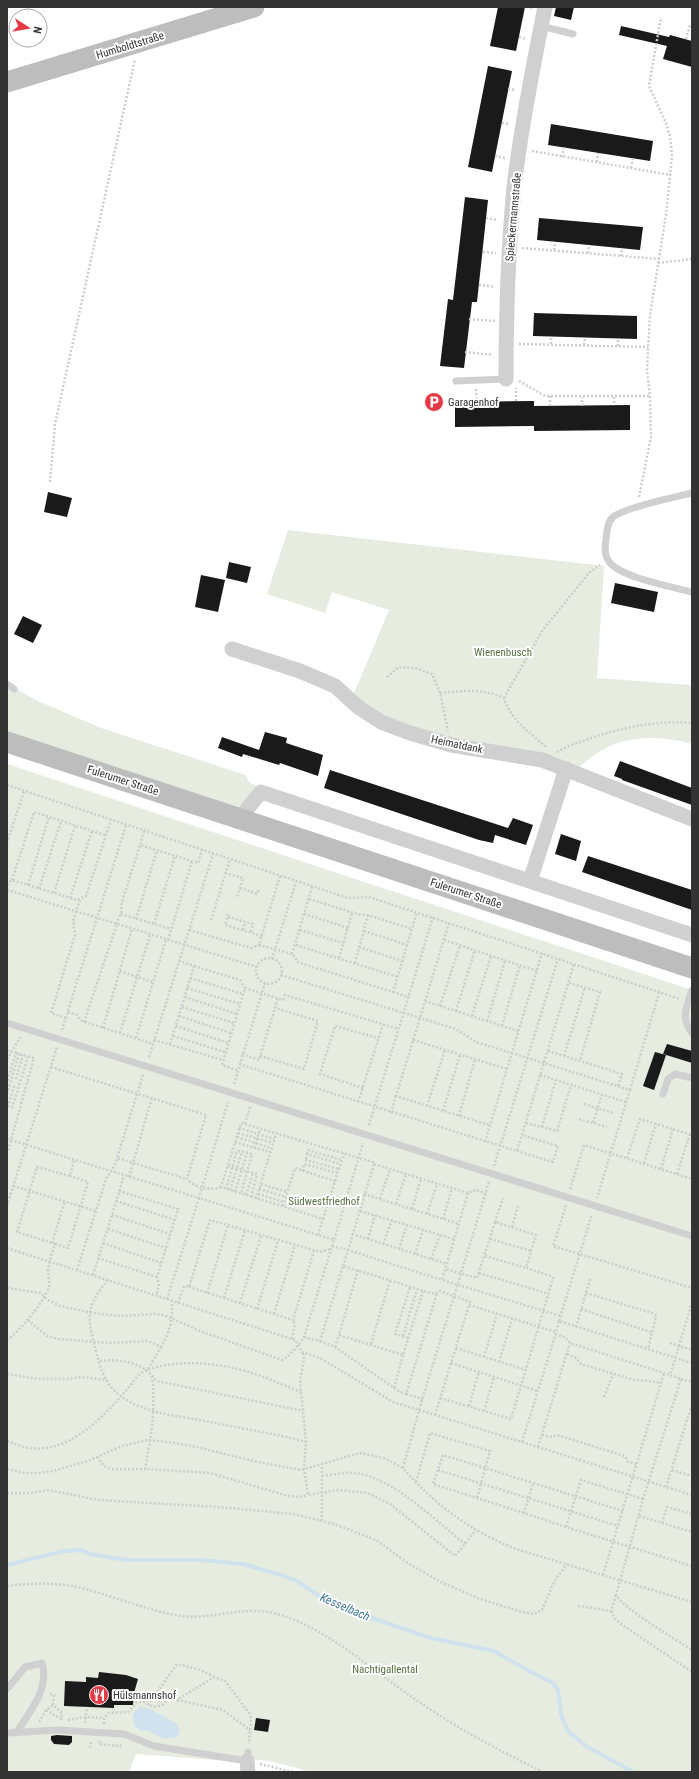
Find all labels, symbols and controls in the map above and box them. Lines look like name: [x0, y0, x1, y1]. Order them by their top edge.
north arrow: [8, 8, 48, 48]
text: N: [30, 25, 44, 35]
street label: Humboldtstraße: [95, 29, 166, 62]
street label: Spieckermannstraße: [503, 172, 524, 262]
parking icon: Garagenhof: [423, 391, 445, 413]
place label: Garagenhof: [448, 396, 499, 409]
park label: Wienenbusch: [474, 646, 532, 659]
street label: Heimatdank: [430, 733, 484, 756]
street label: Fulerumer Straße: [85, 763, 160, 798]
street label: Fulerumer Straße: [428, 876, 503, 911]
park label: Südwestfriedhof: [288, 1195, 360, 1208]
water label: Kesselbach: [318, 1590, 372, 1624]
park label: Nachtigallental: [352, 1663, 418, 1676]
restaurant icon: Hülsmannshof: [88, 1684, 110, 1706]
place label: Hülsmannshof: [113, 1689, 177, 1702]

